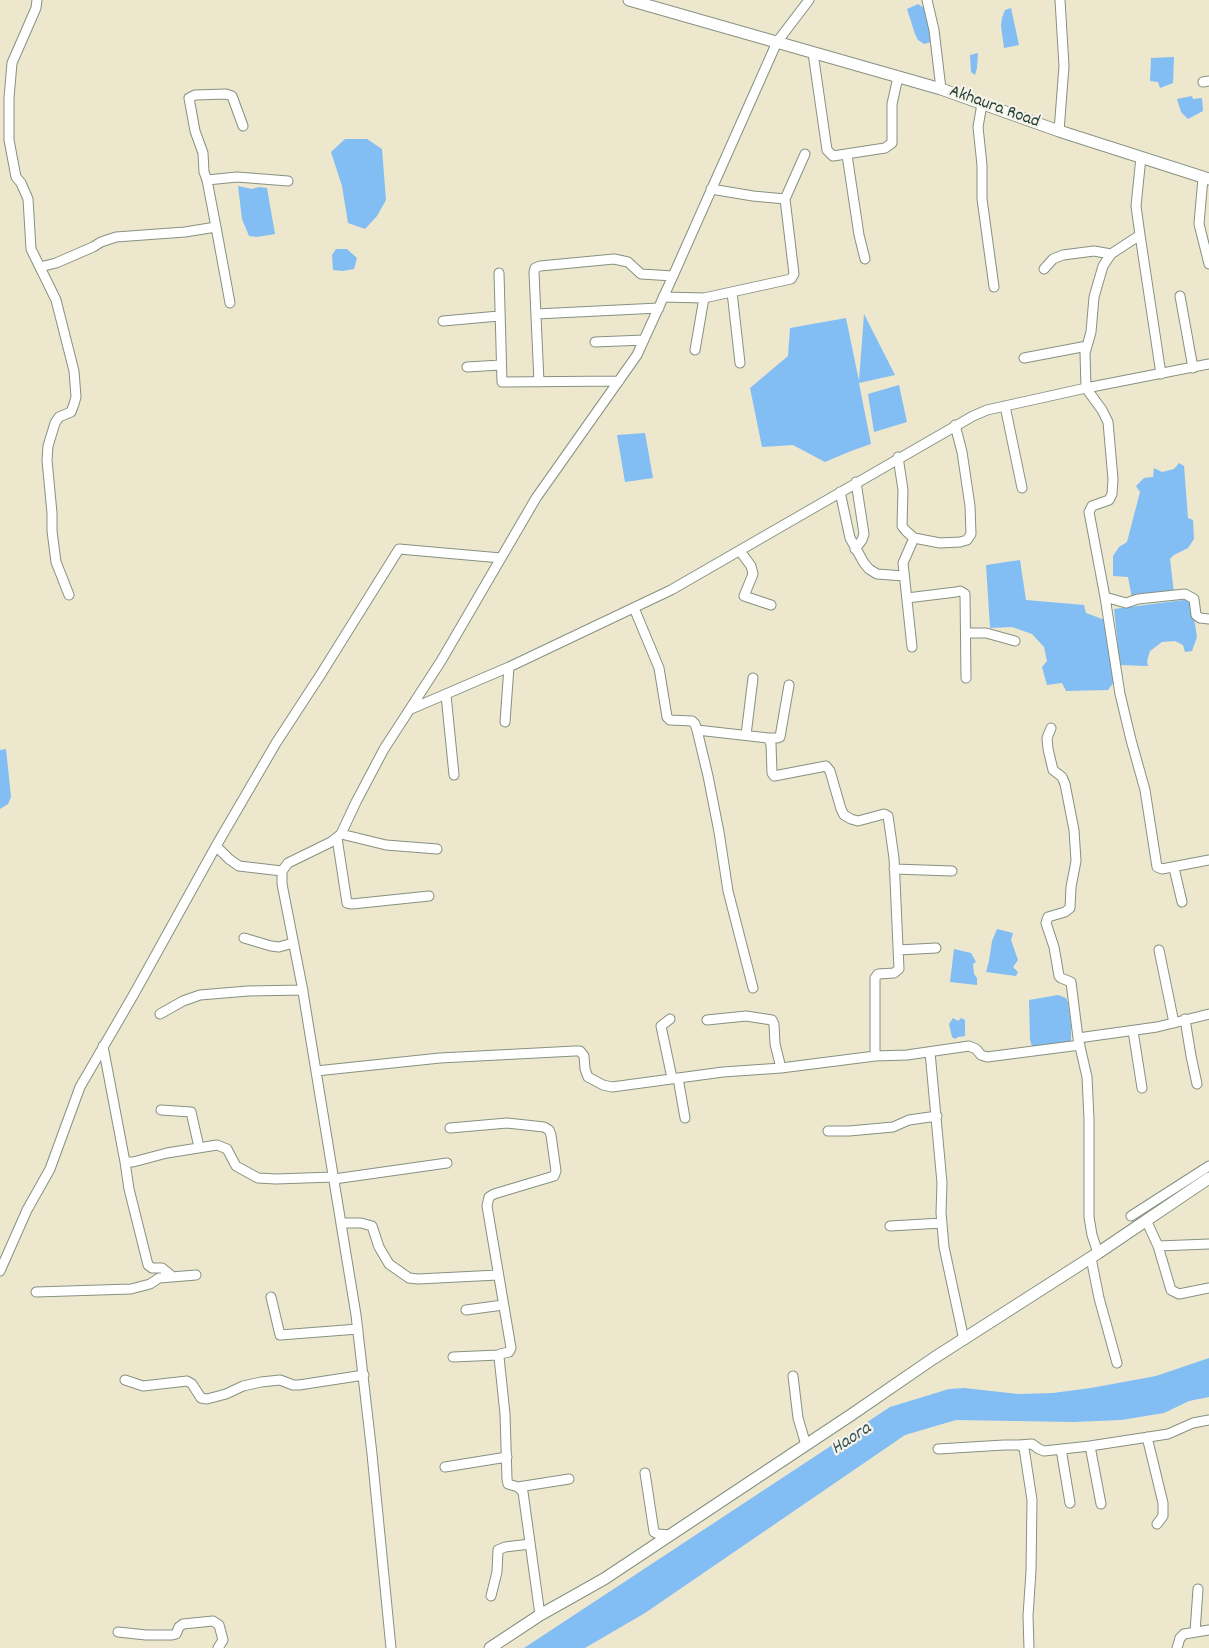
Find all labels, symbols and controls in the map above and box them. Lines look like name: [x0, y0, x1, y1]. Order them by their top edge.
street label: Akhaura Road: [946, 82, 1042, 134]
water label: Haora: [828, 1419, 876, 1461]

